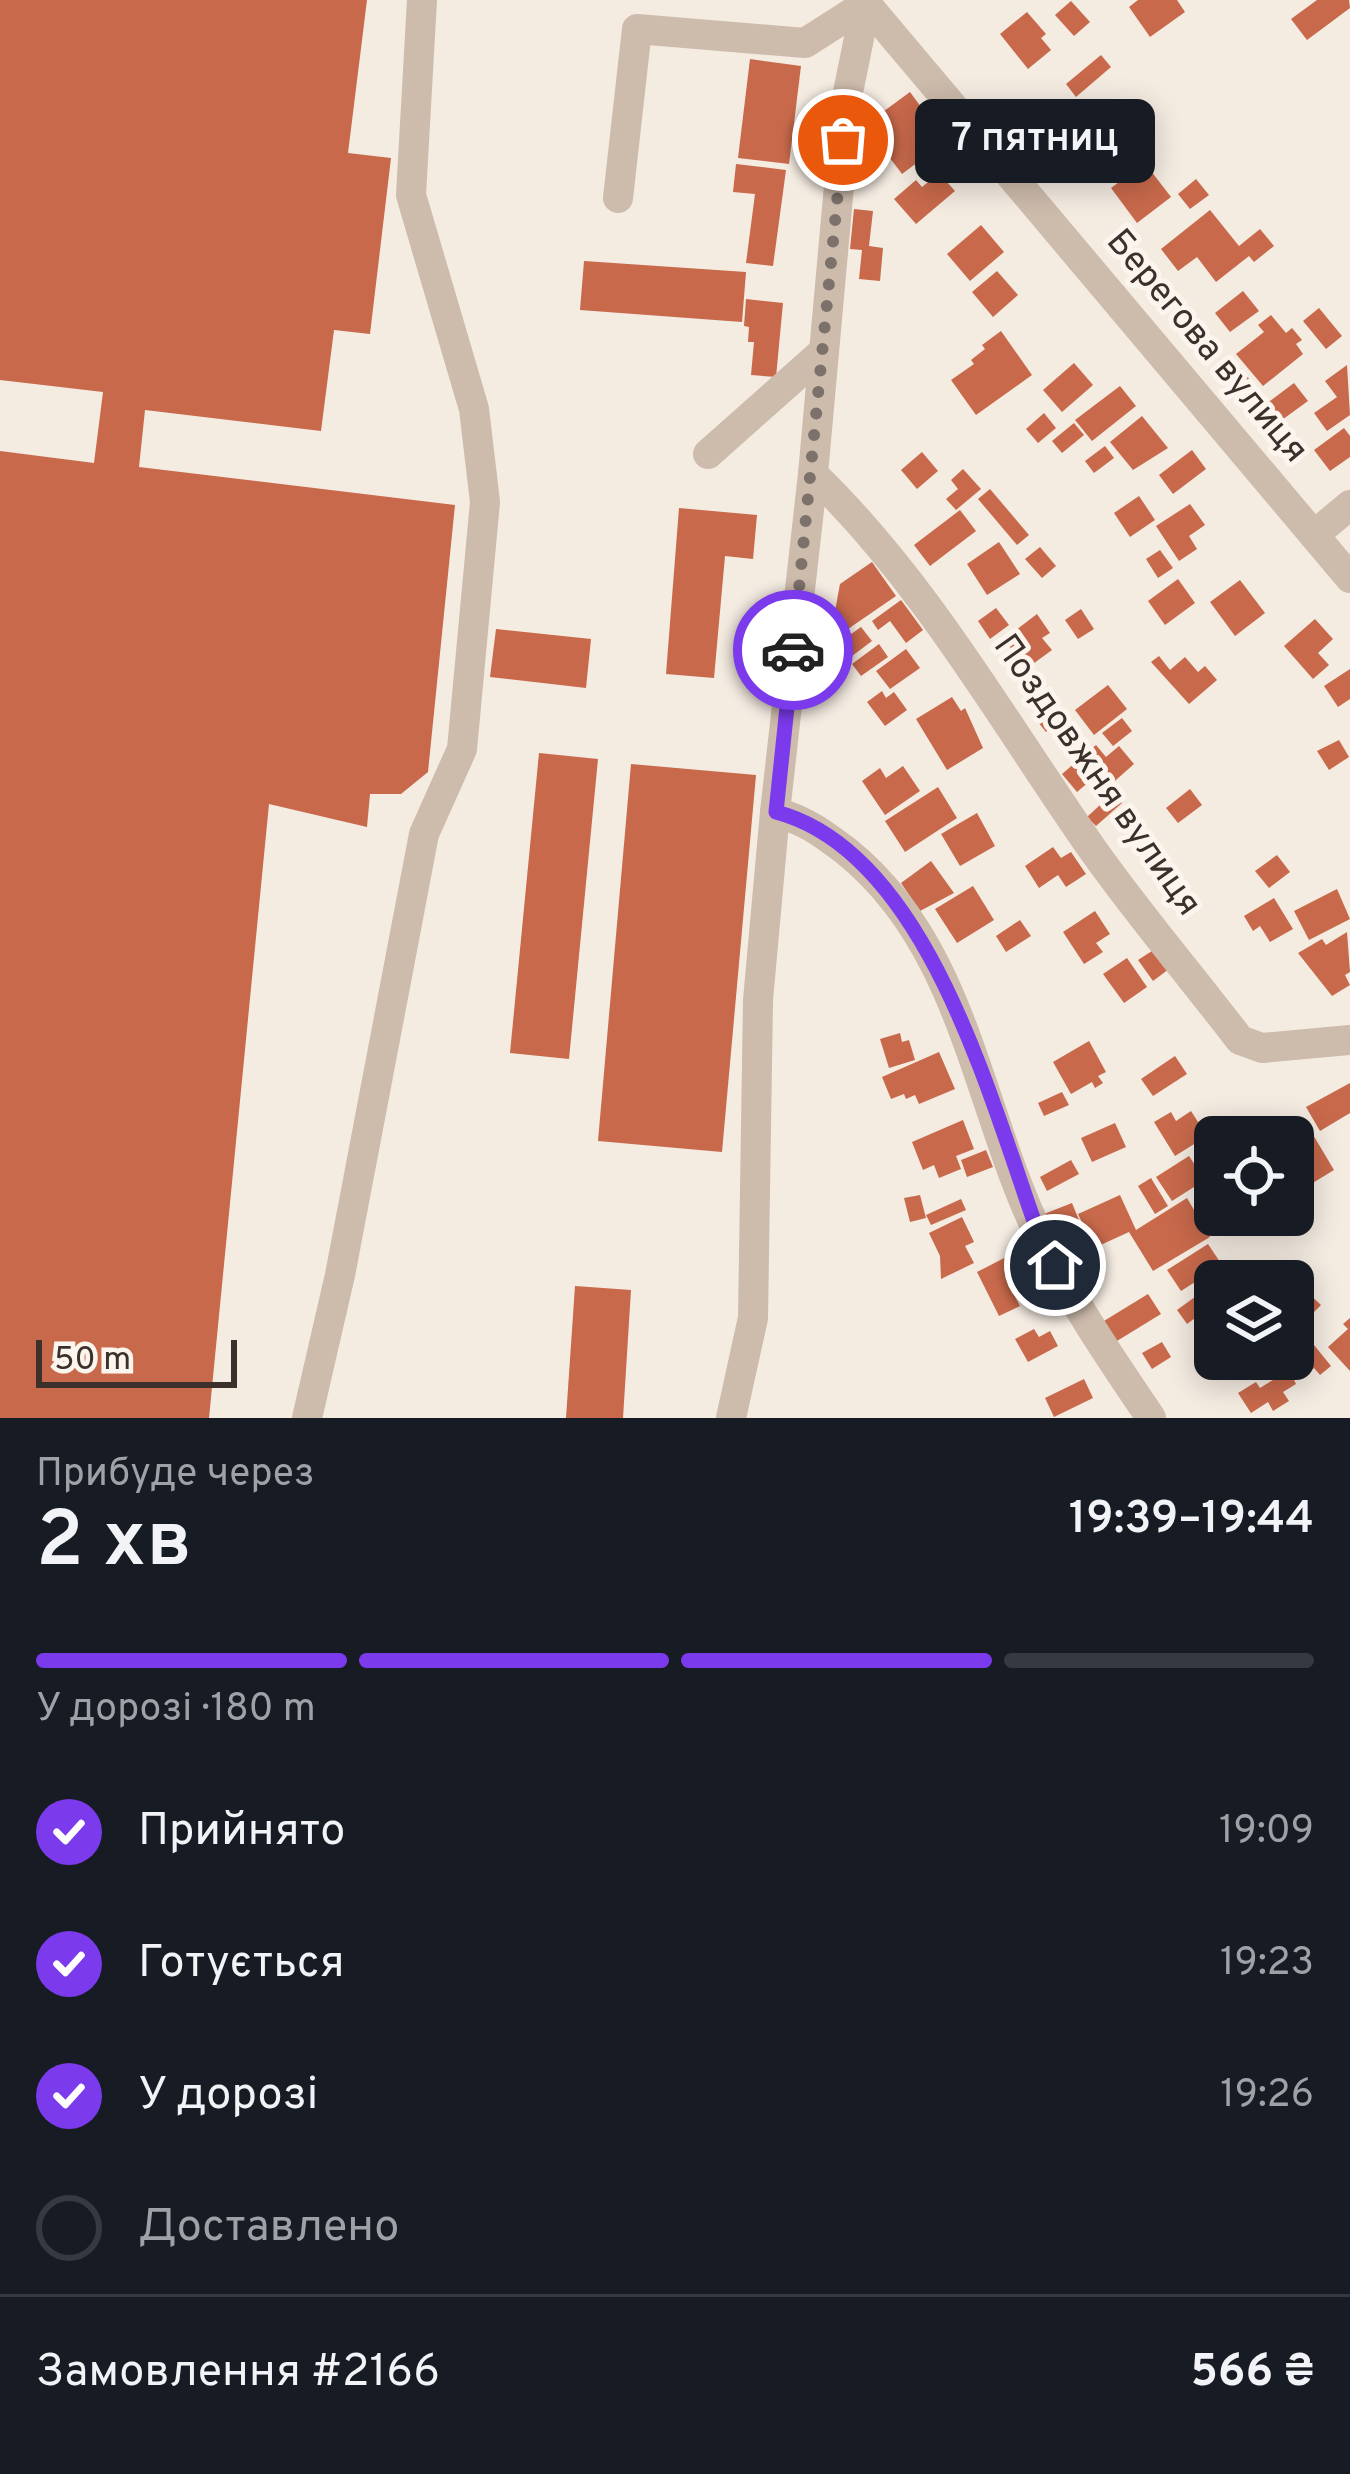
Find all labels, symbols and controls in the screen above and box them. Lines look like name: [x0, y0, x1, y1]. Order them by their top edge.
pin: [792, 89, 894, 191]
callout: 7 пятниц: [915, 98, 1155, 182]
icon: bag: [810, 107, 876, 173]
text: 7 пятниц: [951, 116, 1119, 165]
street label: Берегова вулиця: [1095, 221, 1317, 473]
courier: [733, 590, 853, 710]
icon: car: [760, 617, 826, 683]
street label: Поздовжня вулиця: [982, 626, 1210, 926]
map controls: [1194, 1116, 1314, 1380]
button: locate: [1194, 1116, 1314, 1236]
pin: [1004, 1214, 1106, 1316]
icon: home: [1022, 1232, 1088, 1298]
button: layers: [1194, 1260, 1314, 1380]
scale bar: [36, 1334, 237, 1387]
text: 50 m: [54, 1340, 131, 1382]
text: Прибуде через: [36, 1451, 315, 1500]
text: 19:39–19:44: [1069, 1492, 1314, 1549]
text: 2 хв: [36, 1495, 192, 1594]
text: У дорозі · 180 m: [36, 1686, 316, 1735]
icon: check: [36, 1799, 102, 1865]
text: Прийнято: [138, 1804, 345, 1861]
text: 19:09: [1219, 1808, 1314, 1857]
icon: check: [36, 1931, 102, 1997]
text: Готується: [138, 1936, 344, 1993]
text: 19:23: [1220, 1940, 1314, 1989]
icon: check: [36, 2063, 102, 2129]
text: У дорозі: [138, 2068, 318, 2125]
text: 19:26: [1220, 2072, 1314, 2121]
text: Доставлено: [138, 2200, 399, 2257]
text: Замовлення #2166: [36, 2345, 440, 2402]
text: 566 ₴: [1190, 2345, 1314, 2402]

